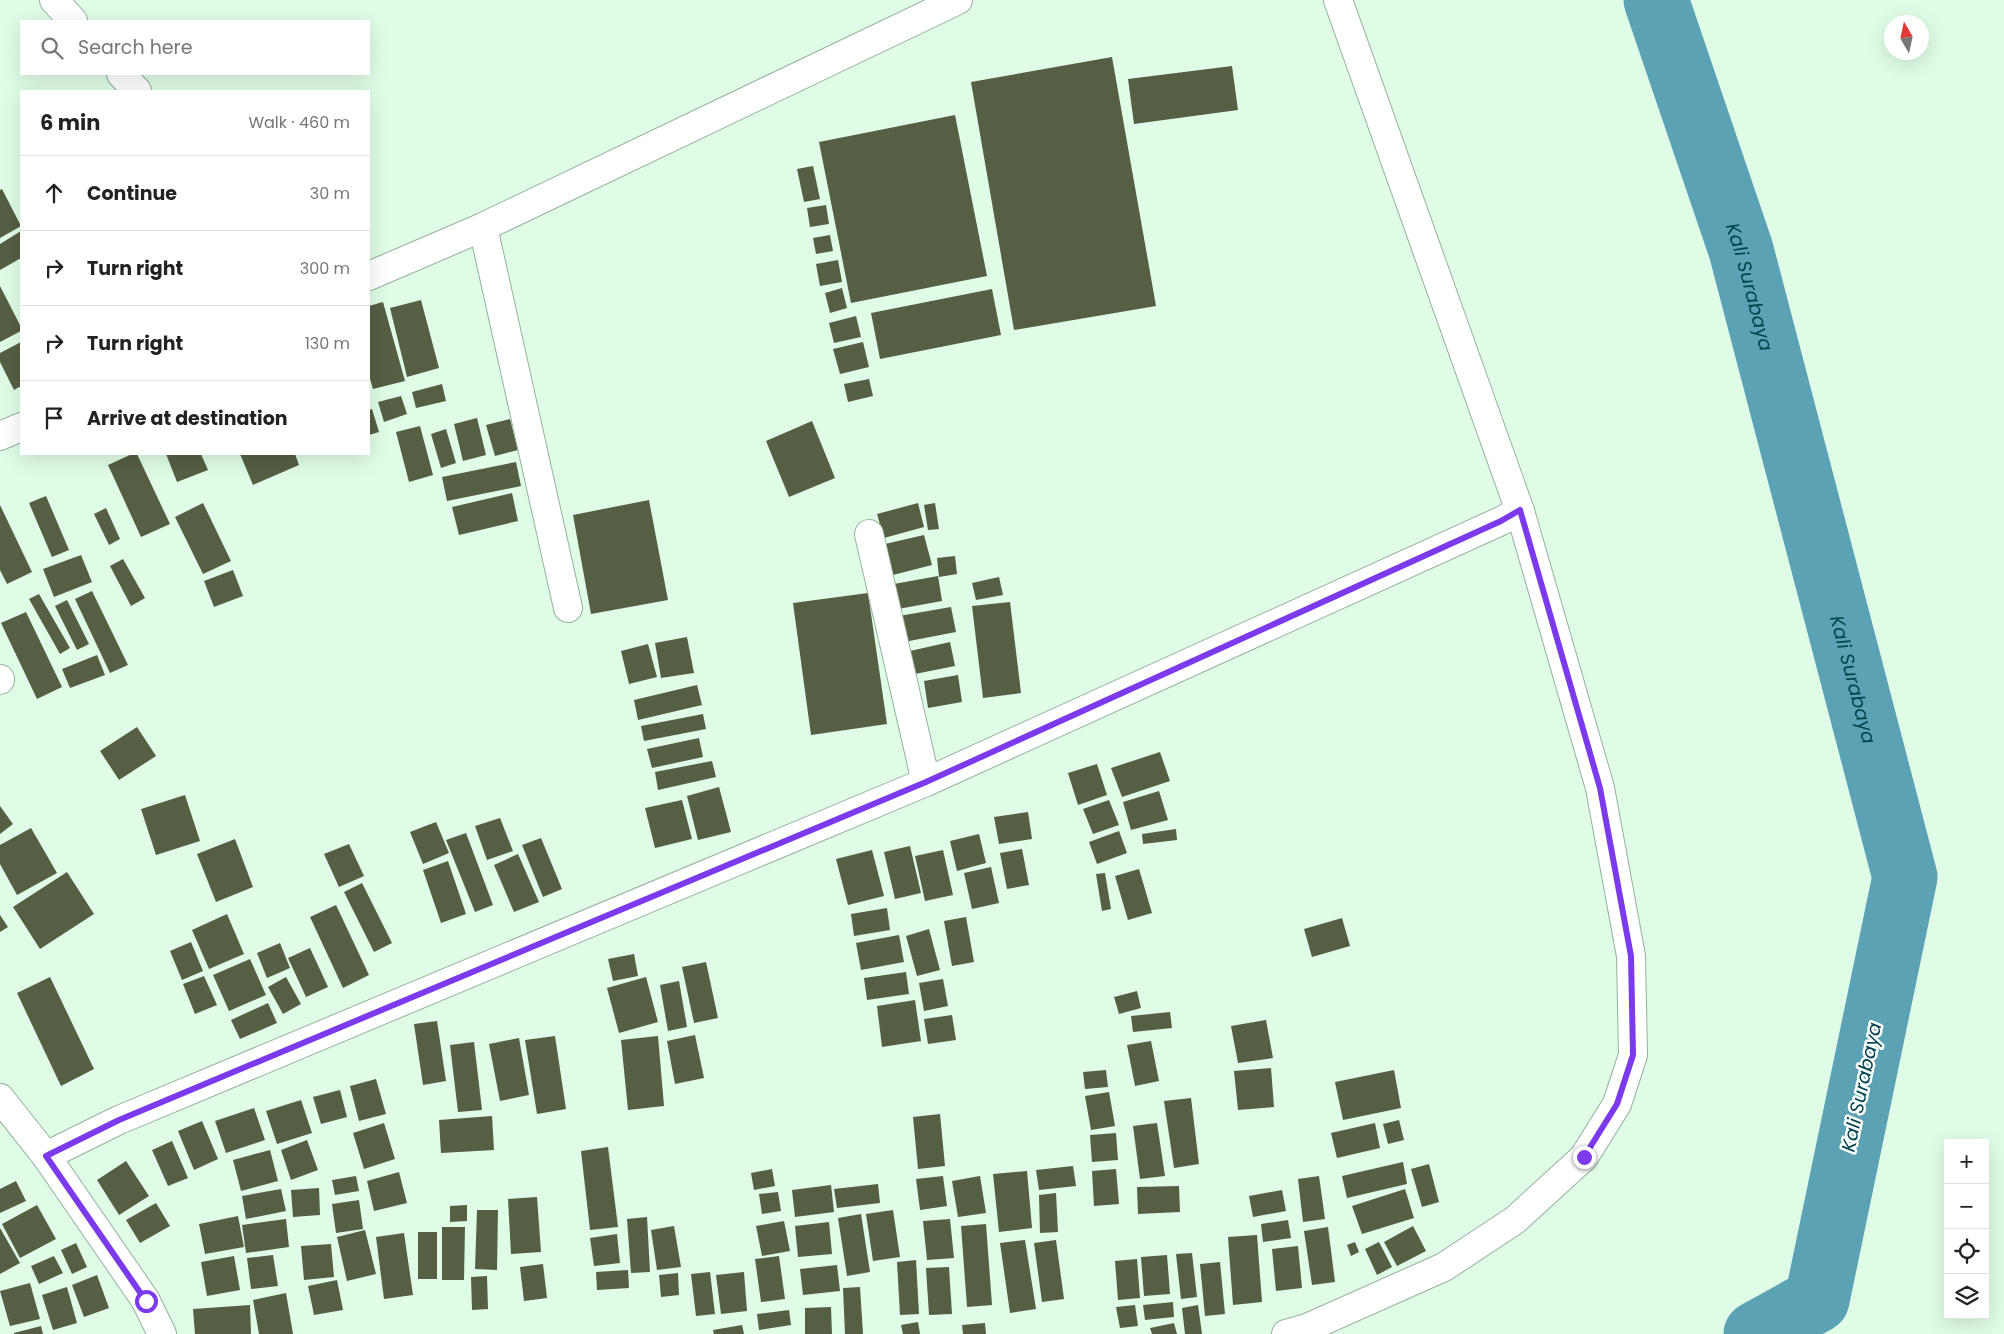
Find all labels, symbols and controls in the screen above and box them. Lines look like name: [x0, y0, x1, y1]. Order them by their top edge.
north arrow: [1884, 15, 1929, 60]
search box: [20, 20, 370, 75]
icon: search: [38, 34, 66, 62]
text: Search here: [78, 34, 192, 61]
text: 6 min: [40, 108, 100, 137]
text: Walk · 460 m: [248, 111, 350, 134]
icon: ahead: [40, 179, 68, 207]
text: Continue: [87, 180, 177, 207]
text: 30 m: [310, 182, 350, 205]
water label: Kali Surabaya: [1719, 219, 1780, 354]
icon: right: [40, 254, 68, 282]
text: Turn right: [87, 255, 183, 282]
text: 300 m: [300, 257, 350, 280]
icon: right: [40, 329, 68, 357]
text: Turn right: [87, 330, 183, 357]
text: 130 m: [305, 332, 350, 355]
icon: arrive: [40, 404, 68, 432]
text: Arrive at destination: [87, 405, 288, 432]
water label: Kali Surabaya: [1823, 612, 1883, 747]
water label: Kali Surabaya: [1835, 1020, 1888, 1154]
map controls: [1944, 1139, 1989, 1319]
button: +: [1944, 1139, 1989, 1184]
route end: [1573, 1146, 1596, 1169]
button: −: [1944, 1184, 1989, 1229]
button: locate: [1944, 1229, 1989, 1274]
button: layers: [1944, 1274, 1989, 1319]
route start: [135, 1290, 158, 1313]

